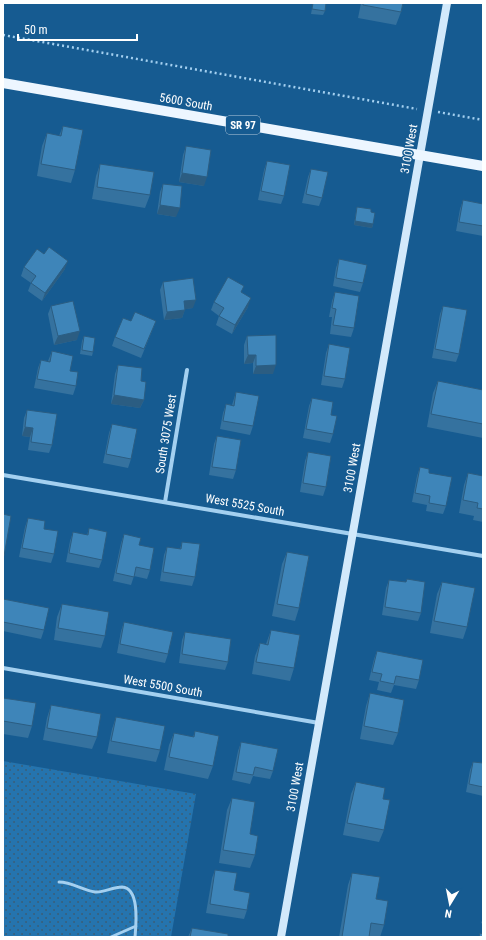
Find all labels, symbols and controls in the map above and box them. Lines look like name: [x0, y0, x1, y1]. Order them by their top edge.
scale bar: [18, 16, 137, 42]
text: 50 m: [24, 23, 48, 37]
street label: 5600 South: [158, 90, 214, 114]
road number: SR 97: [226, 116, 260, 134]
street label: 3100 West: [398, 123, 420, 175]
street label: South 3075 West: [153, 393, 179, 475]
street label: 3100 West: [341, 442, 363, 494]
street label: West 5525 South: [204, 491, 286, 519]
street label: West 5500 South: [122, 672, 204, 700]
street label: 3100 West: [284, 761, 306, 813]
north arrow: [430, 884, 470, 924]
text: N: [444, 906, 453, 920]

